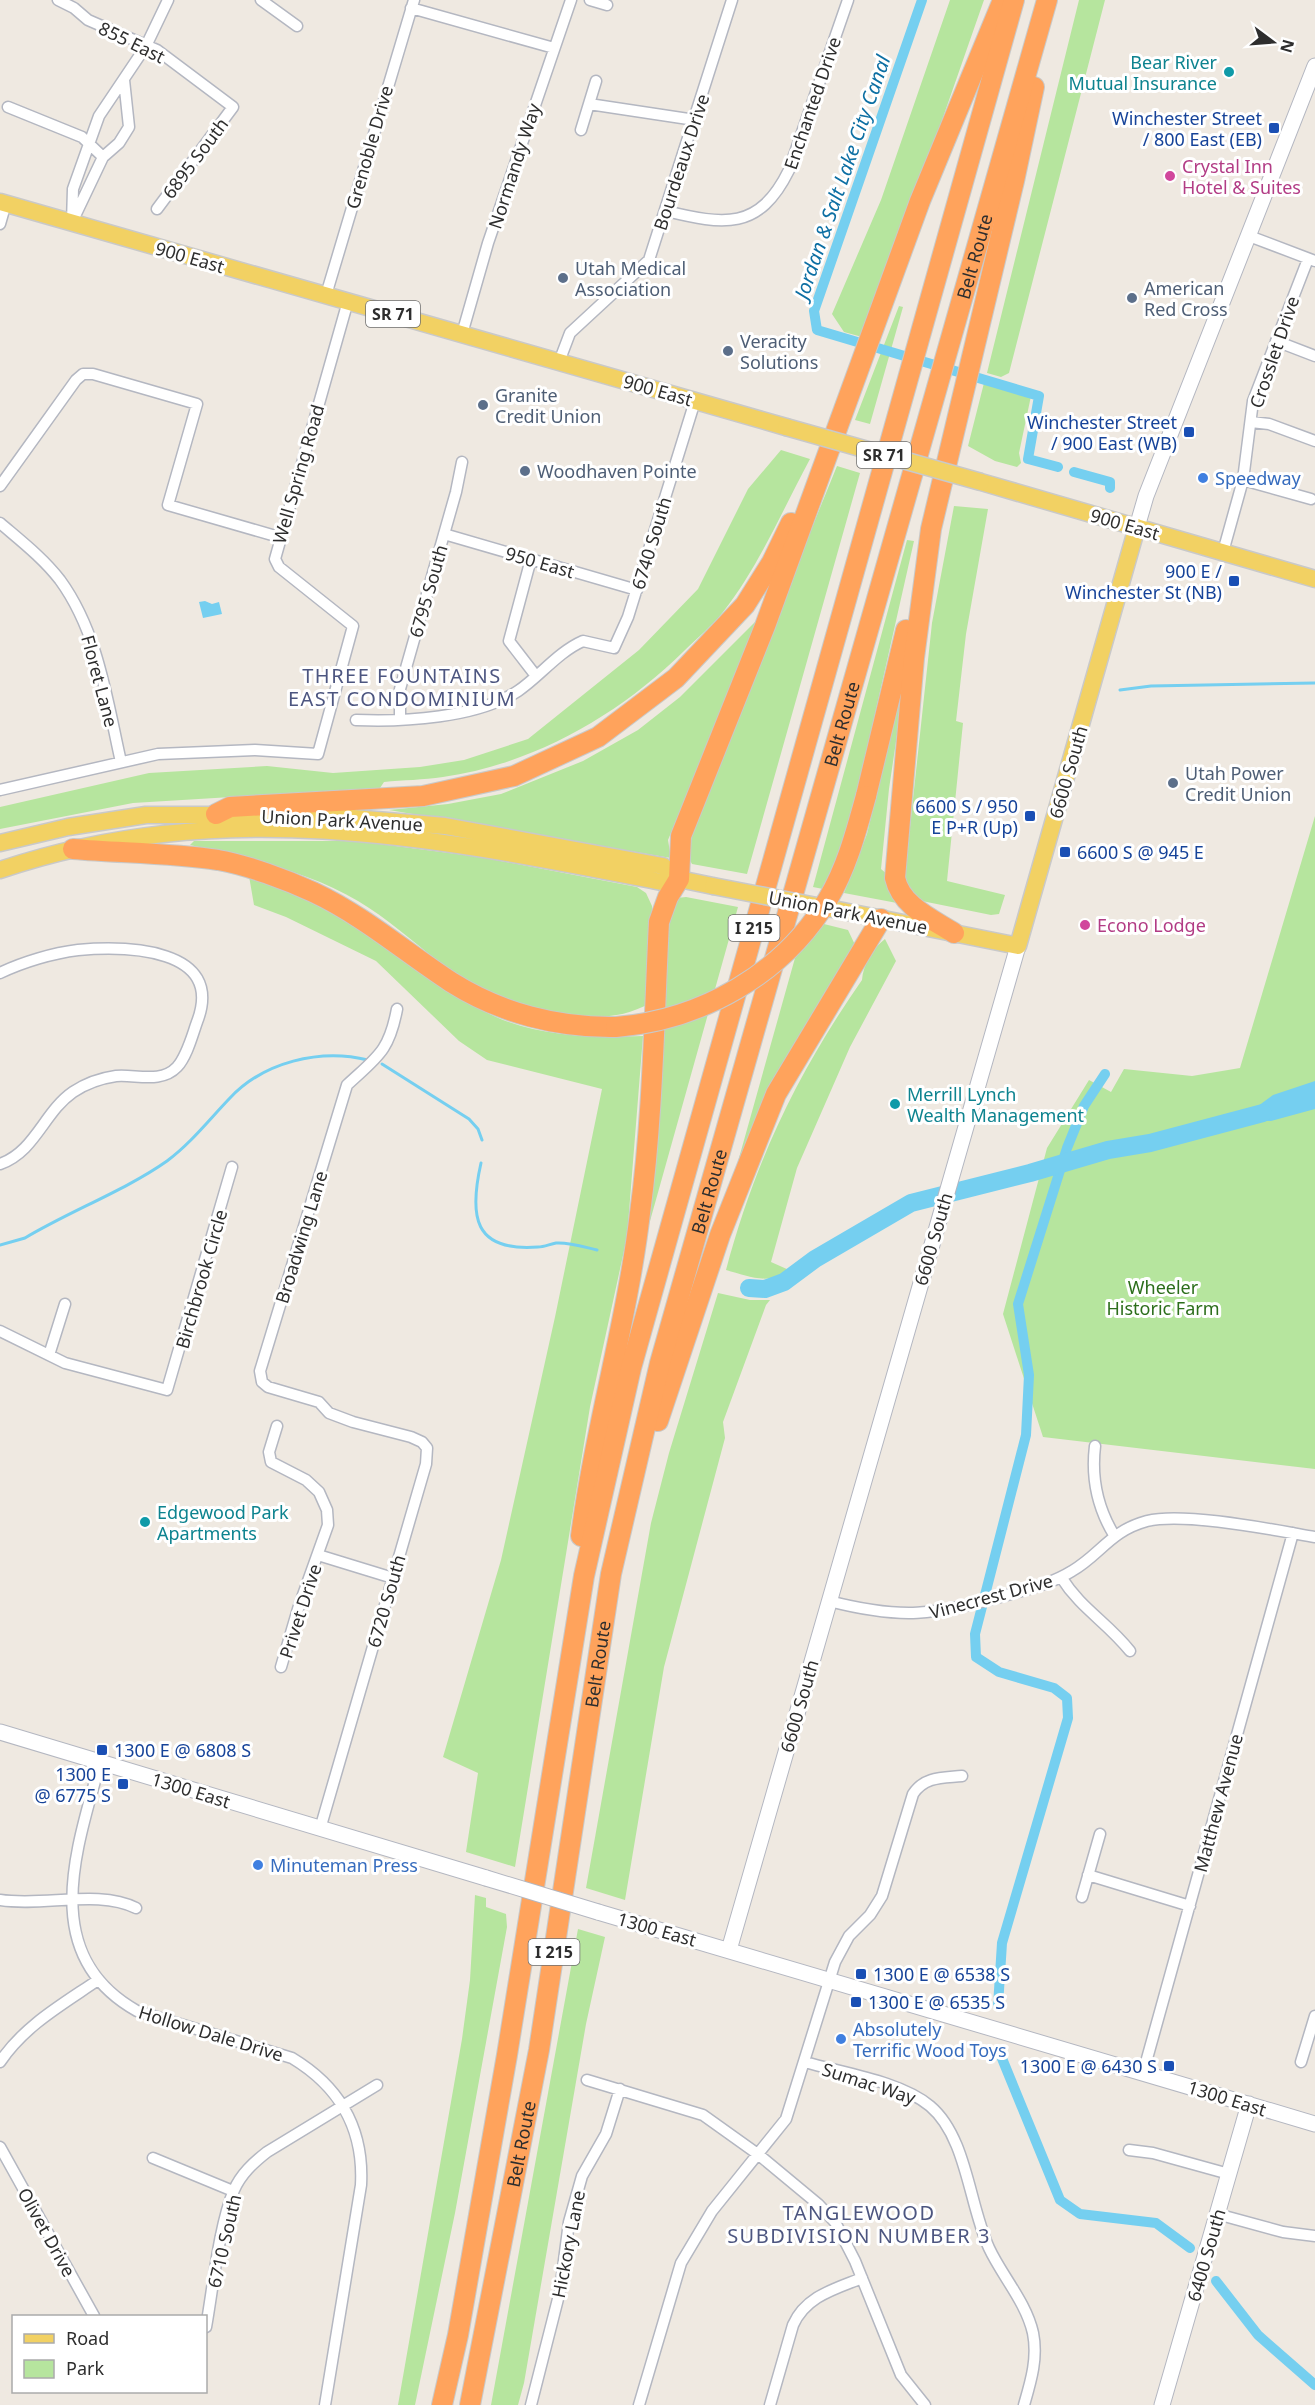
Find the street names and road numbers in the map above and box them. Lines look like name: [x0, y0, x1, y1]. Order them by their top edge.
street label: 855 East: [95, 16, 170, 69]
street label: Enchanted Drive: [778, 33, 846, 173]
street label: Grenoble Drive: [340, 82, 398, 212]
street label: Bourdeaux Drive: [648, 91, 714, 233]
street label: Normandy Way: [482, 99, 546, 232]
street label: 6895 South: [157, 113, 233, 203]
street label: Belt Route: [951, 211, 998, 302]
street label: 900 East: [153, 236, 228, 278]
street label: Crosslet Drive: [1244, 293, 1304, 411]
road number: SR 71: [366, 301, 420, 327]
street label: 900 East: [621, 369, 696, 411]
street label: Well Spring Road: [267, 402, 329, 546]
road number: SR 71: [857, 442, 911, 468]
street label: 6740 South: [626, 494, 676, 592]
street label: 900 East: [1088, 503, 1163, 545]
street label: 950 East: [503, 541, 578, 583]
street label: 6795 South: [403, 542, 453, 640]
street label: Floret Lane: [76, 632, 124, 730]
street label: Belt Route: [818, 679, 865, 769]
street label: 6600 South: [1043, 723, 1093, 821]
street label: Union Park Avenue: [261, 804, 423, 836]
street label: Union Park Avenue: [766, 885, 930, 939]
road number: I 215: [728, 915, 780, 941]
street label: Belt Route: [685, 1146, 732, 1237]
street label: Broadwing Lane: [269, 1168, 333, 1306]
street label: 6600 South: [908, 1190, 958, 1288]
street label: Birchbrook Circle: [170, 1207, 232, 1351]
street label: 6720 South: [361, 1552, 411, 1650]
street label: Privet Drive: [273, 1561, 327, 1661]
street label: Vinecrest Drive: [927, 1568, 1055, 1624]
street label: Belt Route: [579, 1619, 616, 1709]
street label: 6600 South: [774, 1657, 824, 1755]
street label: Matthew Avenue: [1188, 1731, 1248, 1875]
street label: 1300 East: [149, 1767, 234, 1813]
street label: 1300 East: [615, 1906, 700, 1952]
road number: I 215: [528, 1939, 580, 1965]
street label: Hollow Dale Drive: [136, 2000, 286, 2066]
street label: Sumac Way: [819, 2057, 920, 2110]
street label: 1300 East: [1185, 2075, 1270, 2121]
street label: Belt Route: [501, 2099, 541, 2189]
street label: Olivet Drive: [13, 2183, 81, 2281]
street label: Hickory Lane: [546, 2188, 590, 2300]
street label: 6710 South: [202, 2192, 246, 2290]
street label: 6400 South: [1181, 2206, 1231, 2304]

